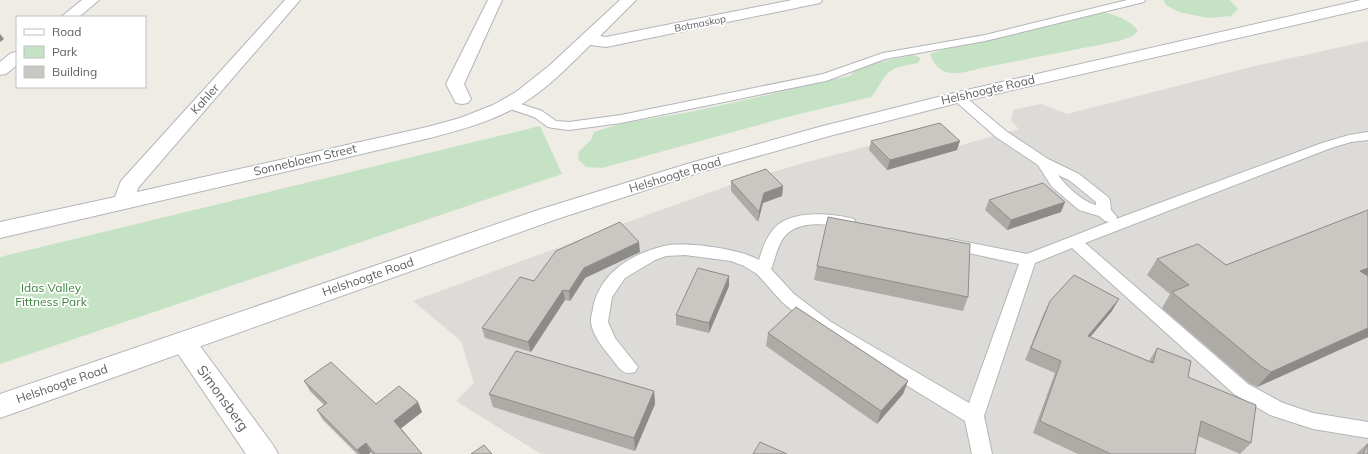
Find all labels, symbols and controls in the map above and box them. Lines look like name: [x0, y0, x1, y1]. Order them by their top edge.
street label: Botmaskop: [673, 12, 727, 35]
legend: [16, 16, 146, 88]
text: Road: [52, 24, 81, 39]
text: Park: [52, 44, 78, 59]
text: Building: [52, 64, 97, 79]
street label: Helshoogte Road: [940, 71, 1036, 108]
street label: Kahler: [187, 80, 223, 117]
street label: Sonnebloem Street: [252, 140, 358, 179]
street label: Helshoogte Road: [627, 153, 723, 196]
street label: Helshoogte Road: [320, 254, 416, 299]
park label: Idas Valley Fittness Park: [15, 280, 88, 309]
street label: Helshoogte Road: [14, 361, 110, 406]
street label: Simonsberg: [193, 362, 253, 434]

